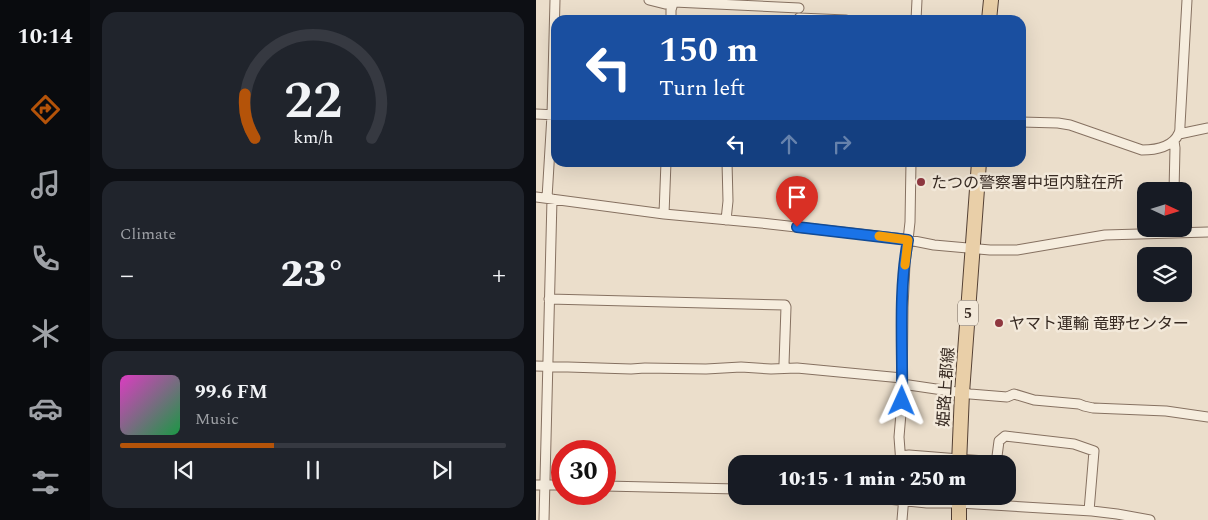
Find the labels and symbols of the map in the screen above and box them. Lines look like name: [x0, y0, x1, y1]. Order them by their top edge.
place label: たつの警察署中垣内駐在所: [931, 171, 1123, 195]
pin: [776, 176, 818, 227]
marker: たつの警察署中垣内駐在所: [915, 176, 927, 188]
north arrow: [1137, 182, 1192, 238]
road number: 5: [958, 300, 978, 326]
place label: ヤマト運輸 竜野センター: [1009, 312, 1189, 336]
marker: ヤマト運輸 竜野センター: [993, 317, 1005, 329]
street label: 姫路上郡線: [931, 346, 961, 428]
position arrow: [875, 374, 927, 426]
speed limit sign: 30: [551, 440, 616, 505]

